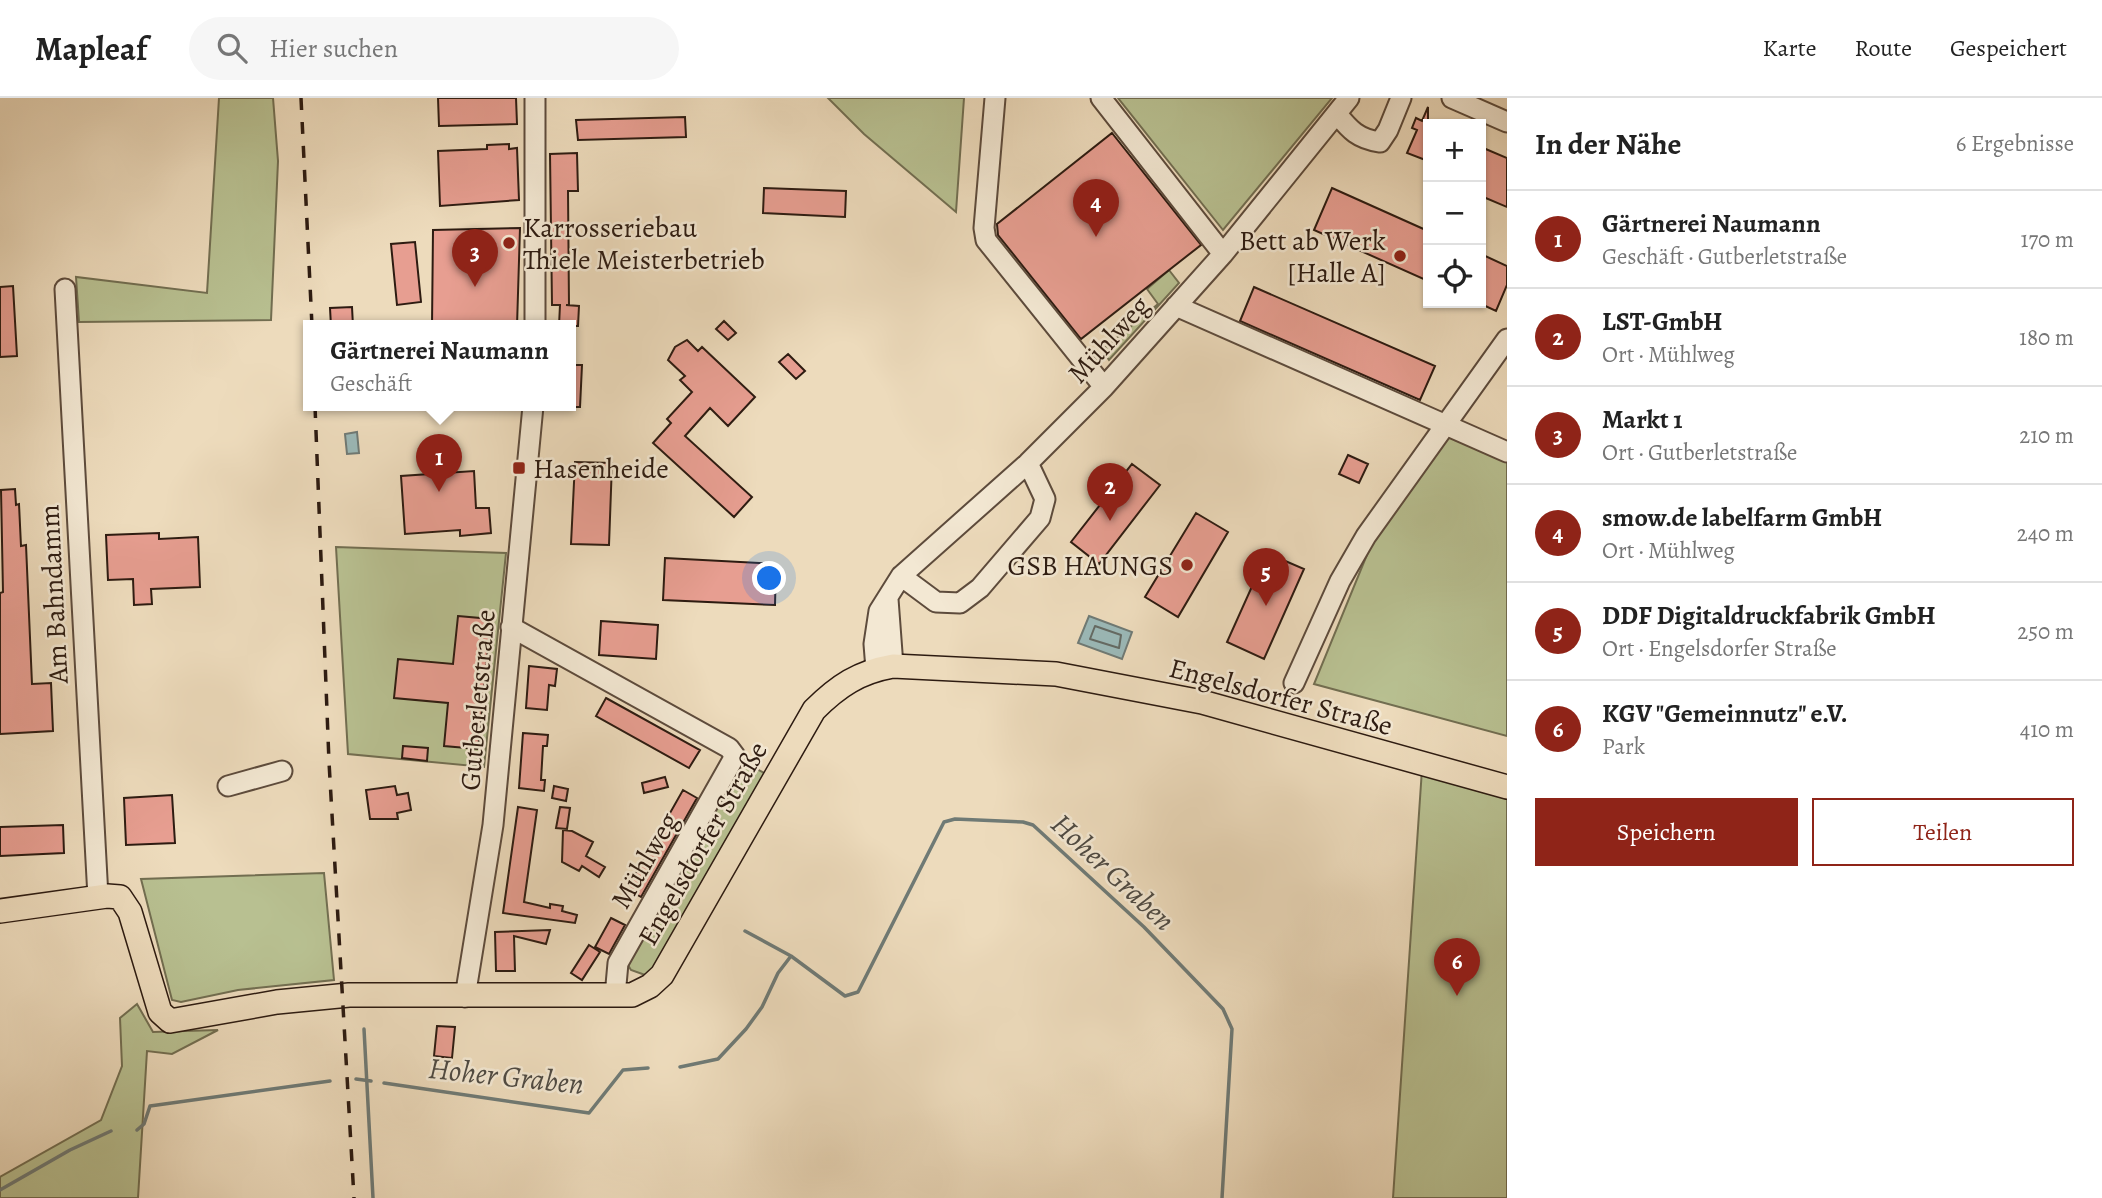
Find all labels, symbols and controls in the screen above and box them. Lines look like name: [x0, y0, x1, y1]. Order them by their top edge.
search box: [189, 17, 679, 80]
text: Mapleaf: [35, 26, 147, 71]
icon: search: [213, 29, 251, 67]
text: Hier suchen: [269, 31, 398, 66]
text: Karte: [1763, 32, 1816, 64]
text: Route: [1854, 32, 1912, 64]
text: Gespeichert: [1950, 32, 2067, 64]
map controls: [1423, 119, 1486, 308]
button: +: [1423, 119, 1486, 182]
text: In der Nähe: [1535, 124, 1681, 164]
text: 6 Ergebnisse: [1956, 128, 2074, 159]
pin: 4: [1073, 179, 1119, 237]
button: −: [1423, 182, 1486, 245]
text: Gärtnerei Naumann: [1602, 206, 1821, 241]
place label: Karrosseriebau Thiele Meisterbetrieb: [523, 209, 765, 279]
place label: Bett ab Werk [Halle A]: [1239, 222, 1386, 292]
text: 1: [1554, 224, 1562, 255]
text: 170 m: [2021, 224, 2074, 255]
pin: 3: [452, 229, 498, 287]
marker: Karrosseriebau Thiele Meisterbetrieb: [501, 235, 517, 251]
text: Geschäft · Gutberletstraße: [1602, 241, 1847, 272]
button: locate: [1423, 245, 1486, 308]
marker: Bett ab Werk [Halle A]: [1392, 248, 1408, 264]
street label: Mühlweg: [1059, 288, 1158, 392]
text: LST-GmbH: [1602, 304, 1722, 339]
popup: [303, 320, 576, 411]
text: 2: [1552, 322, 1564, 353]
text: 180 m: [2019, 322, 2074, 353]
text: Gärtnerei Naumann: [330, 333, 549, 368]
text: Ort · Mühlweg: [1602, 339, 1735, 370]
text: Geschäft: [330, 368, 412, 399]
text: Markt 1: [1602, 402, 1683, 437]
text: 3: [1553, 420, 1563, 451]
text: 210 m: [2019, 420, 2074, 451]
pin: 1: [416, 434, 462, 492]
text: Ort · Gutberletstraße: [1602, 437, 1797, 468]
place label: Hasenheide: [533, 450, 669, 488]
marker: Hasenheide: [511, 460, 527, 476]
pin: 2: [1087, 463, 1133, 521]
text: smow.de labelfarm GmbH: [1602, 500, 1882, 535]
street label: Am Bahndamm: [30, 503, 78, 686]
text: 4: [1553, 518, 1563, 549]
text: 240 m: [2017, 518, 2074, 549]
text: Ort · Mühlweg: [1602, 535, 1735, 566]
place label: GSB HAUNGS: [1008, 547, 1173, 585]
pin: 5: [1243, 548, 1289, 606]
marker: GSB HAUNGS: [1179, 557, 1195, 573]
your location: [752, 561, 786, 595]
text: DDF Digitaldruckfabrik GmbH: [1602, 598, 1936, 633]
street label: Gutberletstraße: [451, 608, 505, 792]
text: 5: [1553, 616, 1563, 647]
text: 250 m: [2017, 616, 2074, 647]
text: Ort · Engelsdorfer Straße: [1602, 633, 1837, 664]
street label: Engelsdorfer Straße: [1165, 649, 1397, 745]
text: KGV "Gemeinnutz" e.V.: [1602, 696, 1848, 731]
text: 6: [1553, 714, 1563, 745]
text: 410 m: [2020, 714, 2074, 745]
text: Park: [1602, 731, 1645, 762]
street label: Engelsdorfer Straße: [629, 735, 777, 952]
button: Speichern: [1535, 798, 1798, 866]
button: Teilen: [1812, 798, 2074, 866]
water label: Hoher Graben: [1042, 804, 1184, 940]
street label: Mühlweg: [602, 805, 688, 916]
pin: 6: [1434, 938, 1480, 996]
water label: Hoher Graben: [426, 1048, 586, 1104]

